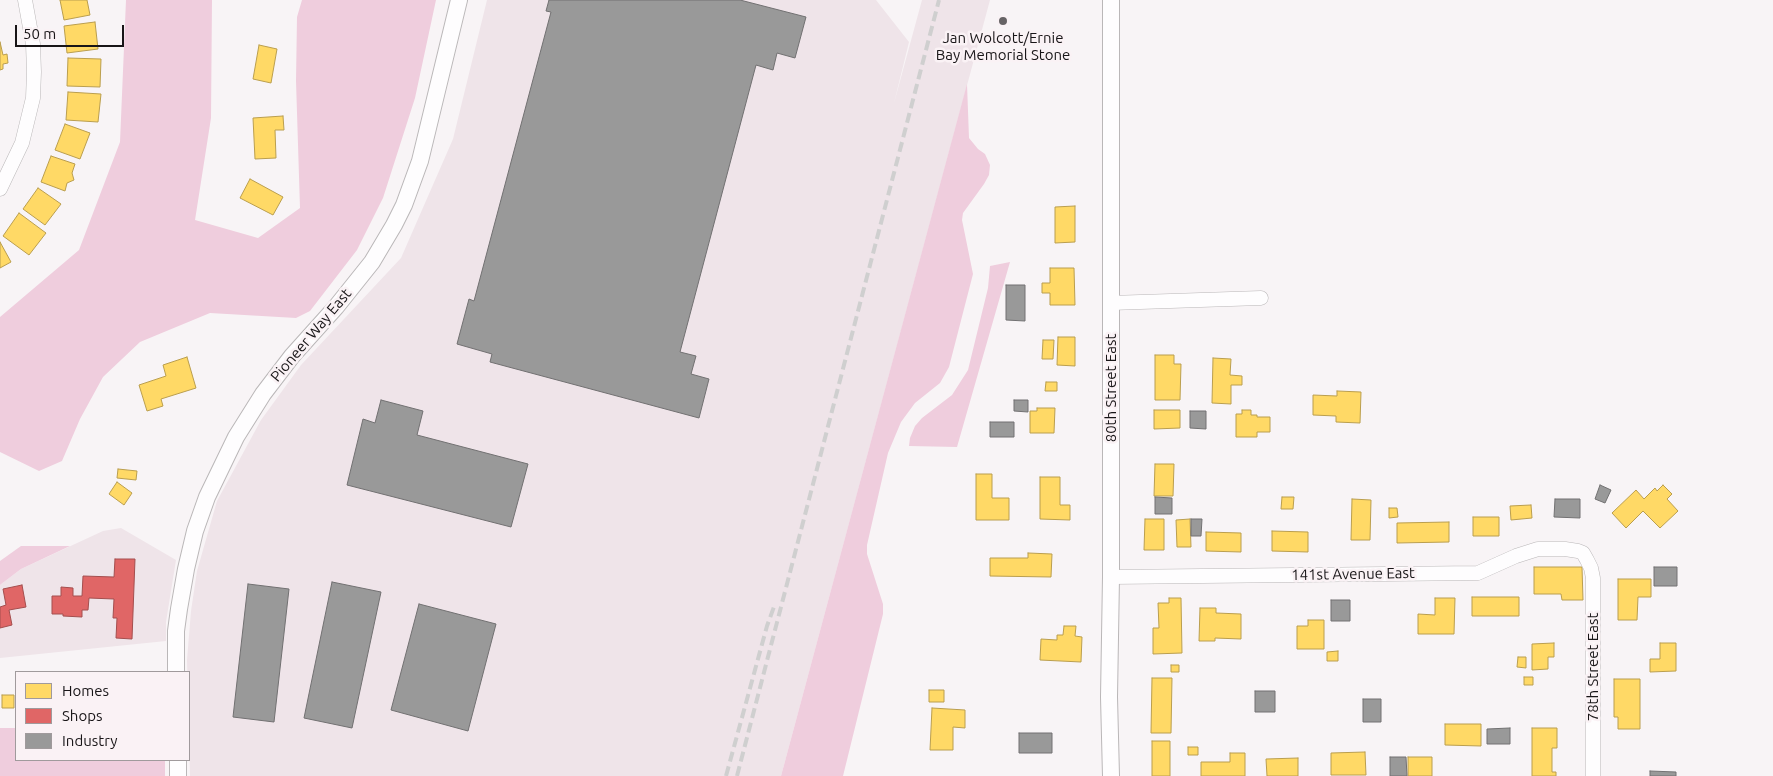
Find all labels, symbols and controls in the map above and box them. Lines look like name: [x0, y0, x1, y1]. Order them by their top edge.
scale bar: [18, 15, 126, 47]
marker: Jan Wolcott/Ernie Bay Memorial Stone: [997, 15, 1009, 27]
text: 50 m: [23, 25, 56, 42]
place label: Jan Wolcott/Ernie Bay Memorial Stone: [936, 29, 1070, 64]
street label: Pioneer Way East: [267, 285, 355, 385]
street label: 80th Street East: [1102, 334, 1120, 442]
street label: 141st Avenue East: [1291, 564, 1415, 584]
street label: 78th Street East: [1584, 613, 1602, 721]
legend: [15, 671, 190, 761]
text: Homes: [62, 682, 109, 699]
text: Shops: [62, 707, 103, 724]
text: Industry: [62, 732, 117, 749]

